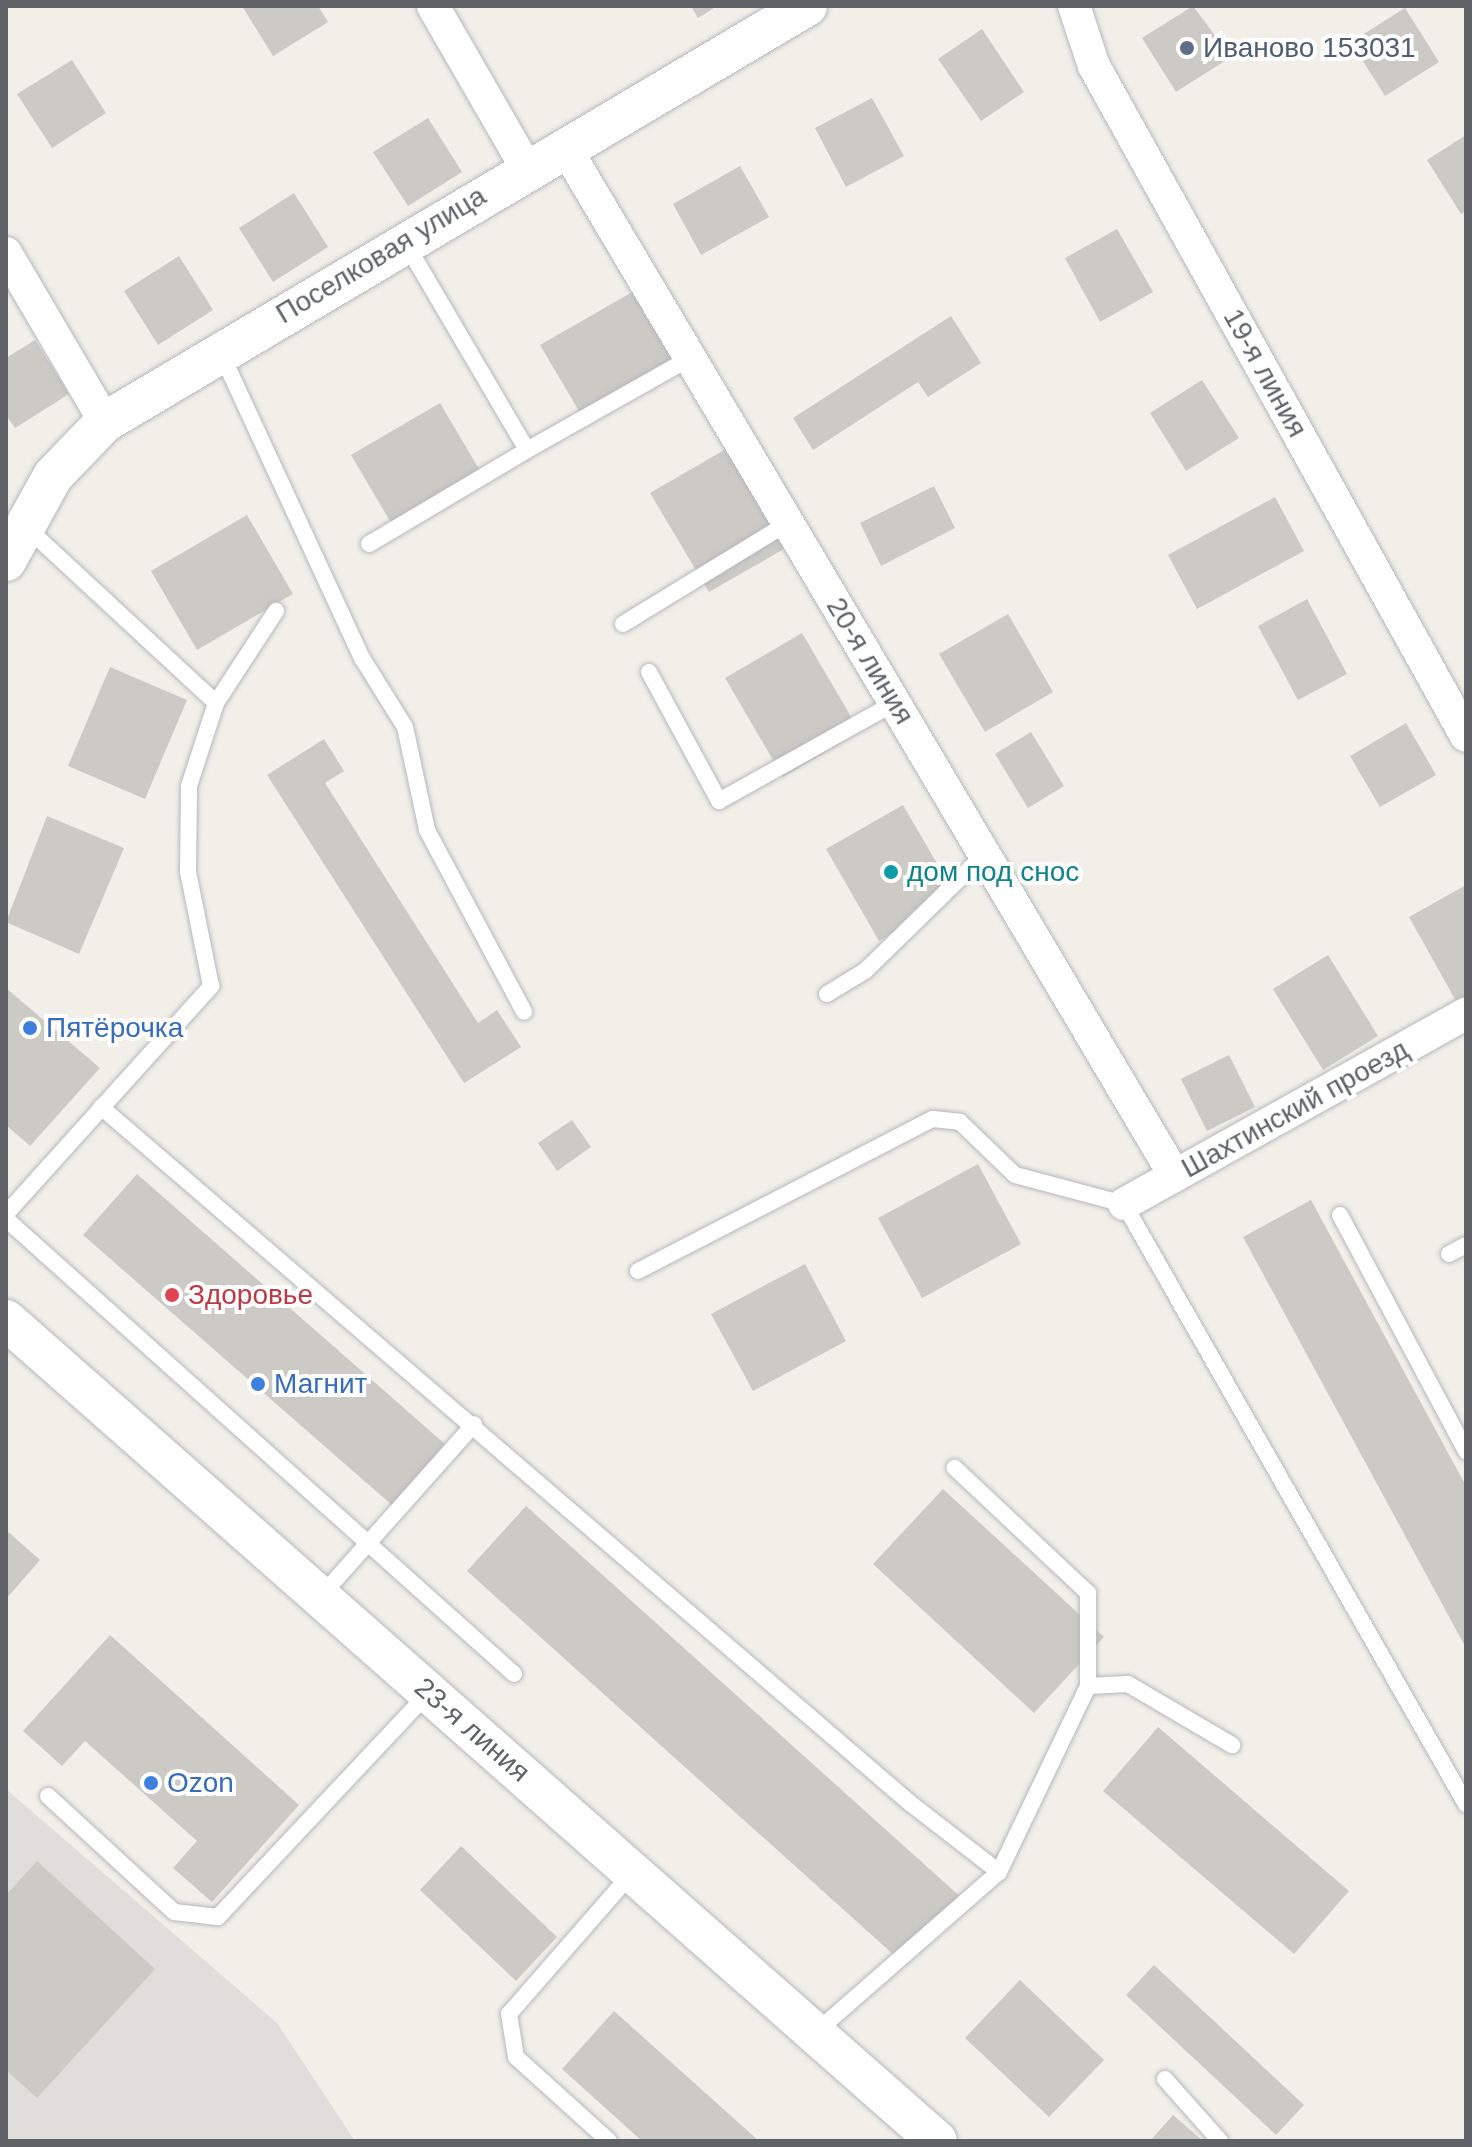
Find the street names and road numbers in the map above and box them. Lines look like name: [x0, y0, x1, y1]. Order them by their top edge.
street label: Поселковая улица: [270, 179, 492, 331]
street label: 19-я линия: [1216, 303, 1314, 443]
street label: 20-я линия: [819, 592, 921, 730]
street label: Шахтинский проезд: [1176, 1033, 1414, 1185]
street label: 23-я линия: [408, 1671, 536, 1789]

